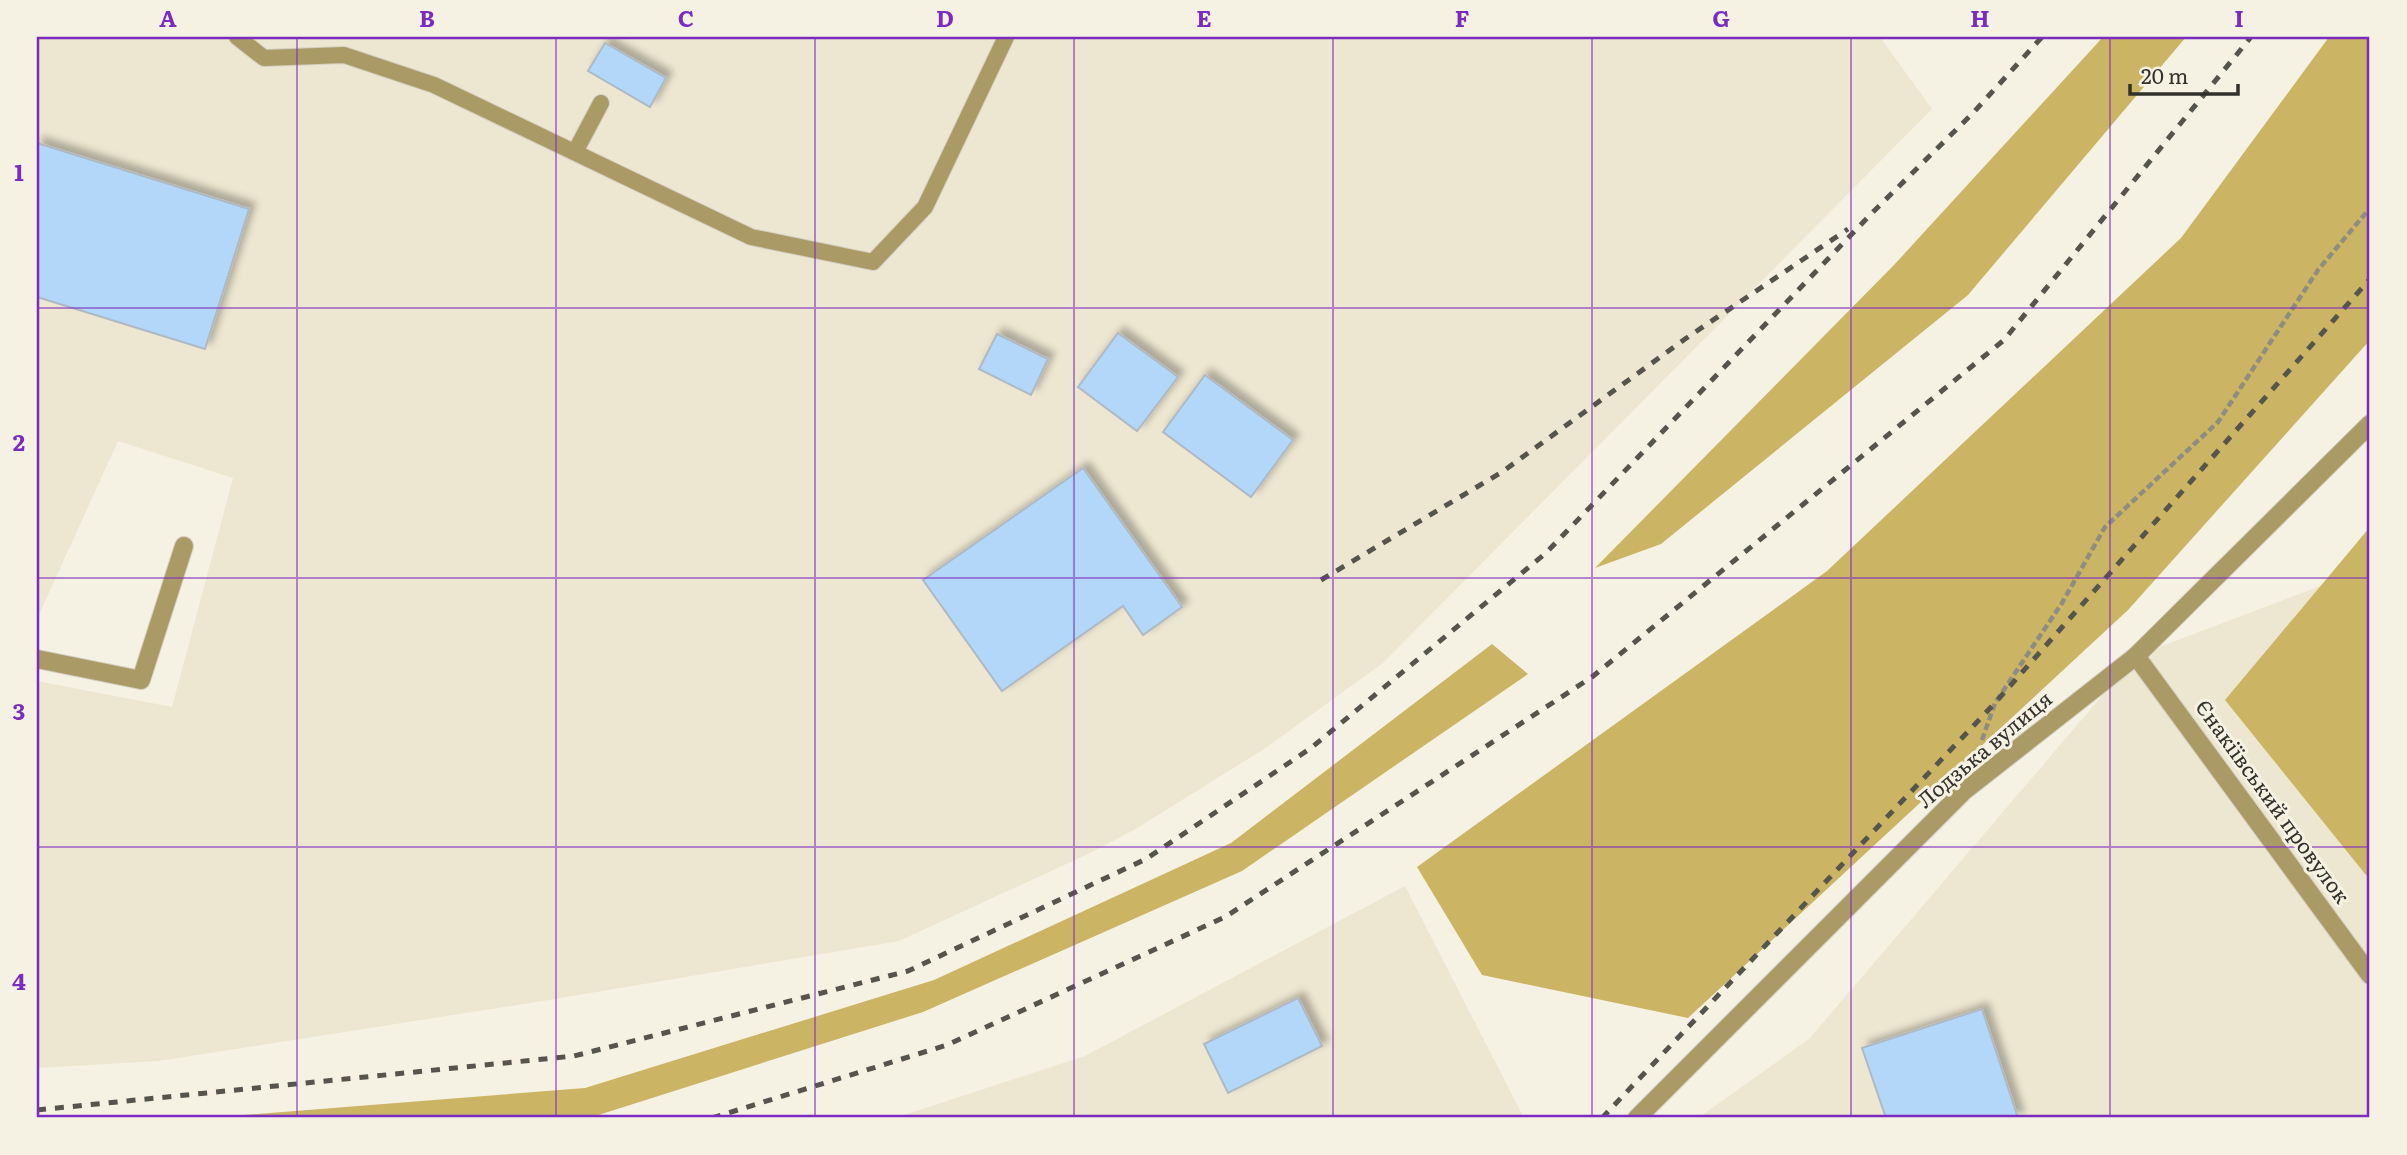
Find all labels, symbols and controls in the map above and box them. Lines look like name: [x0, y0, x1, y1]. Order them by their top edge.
text: A: [159, 0, 177, 34]
text: B: [419, 0, 435, 34]
text: C: [678, 0, 694, 34]
text: D: [936, 0, 954, 34]
text: E: [1196, 0, 1212, 34]
text: F: [1455, 0, 1470, 34]
text: G: [1712, 0, 1730, 34]
text: H: [1970, 0, 1990, 34]
text: I: [2234, 0, 2244, 34]
scale bar: [2130, 52, 2239, 96]
text: 20 m: [2141, 59, 2188, 90]
text: 1: [14, 154, 24, 188]
text: 2: [13, 424, 25, 458]
street label: Лодзька вулиця: [1909, 682, 2058, 814]
street label: Єнакіївський провулок: [2189, 692, 2359, 909]
text: 3: [13, 693, 25, 727]
text: 4: [12, 963, 26, 997]

